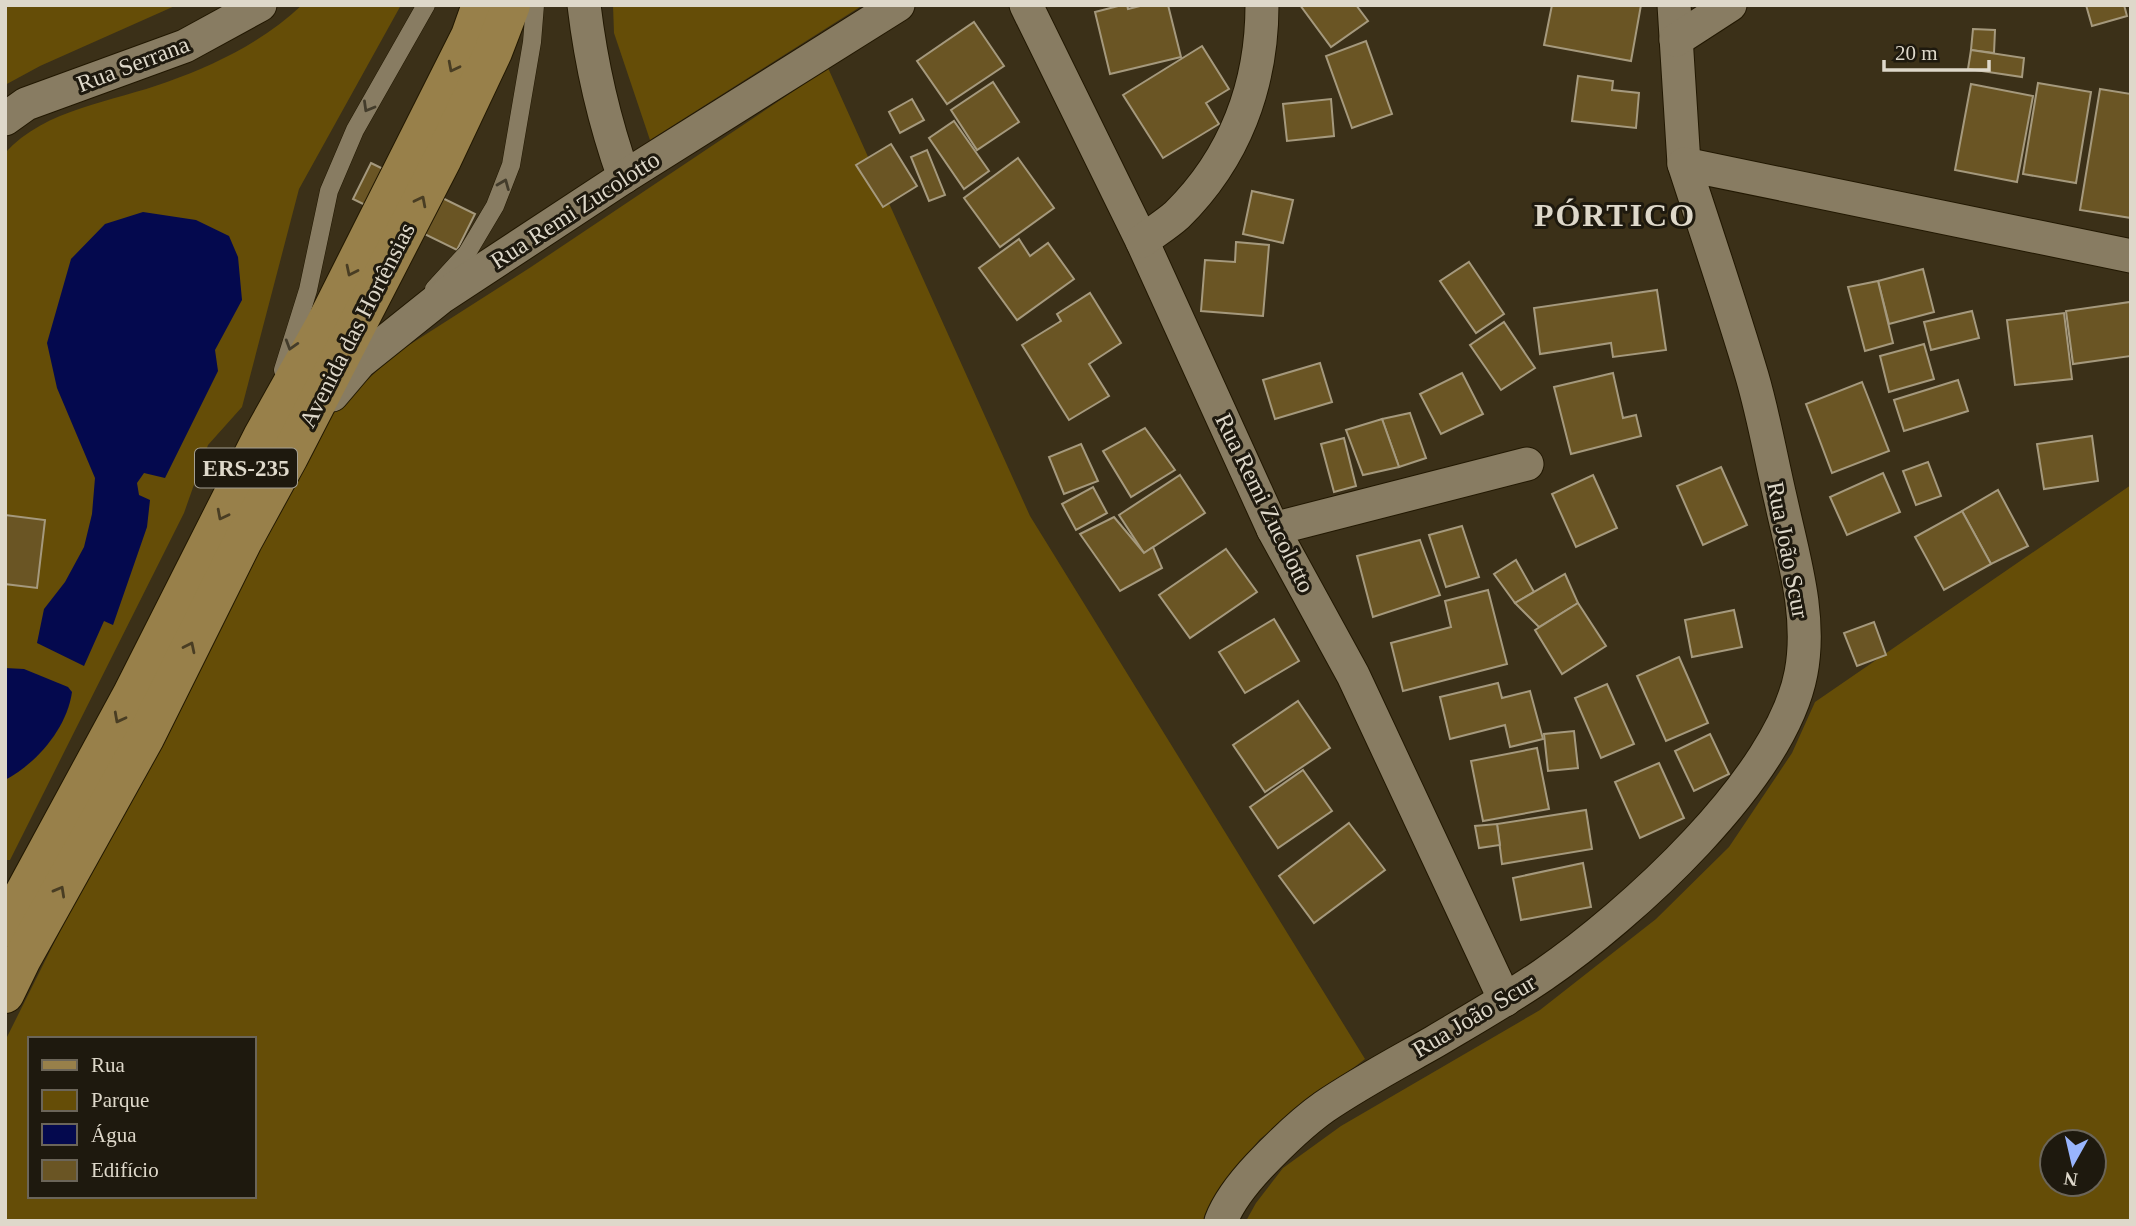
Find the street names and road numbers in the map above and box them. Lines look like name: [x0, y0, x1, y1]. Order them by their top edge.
street label: Rua Serrana: [73, 31, 193, 97]
street label: Rua Remi Zucolotto: [486, 146, 664, 274]
street label: Avenida das Hortênsias: [294, 218, 420, 432]
street label: Rua Remi Zucolotto: [1210, 409, 1320, 597]
road number: ERS-235: [195, 448, 297, 488]
street label: Rua João Scur: [1762, 479, 1814, 621]
street label: Rua João Scur: [1408, 969, 1540, 1063]

